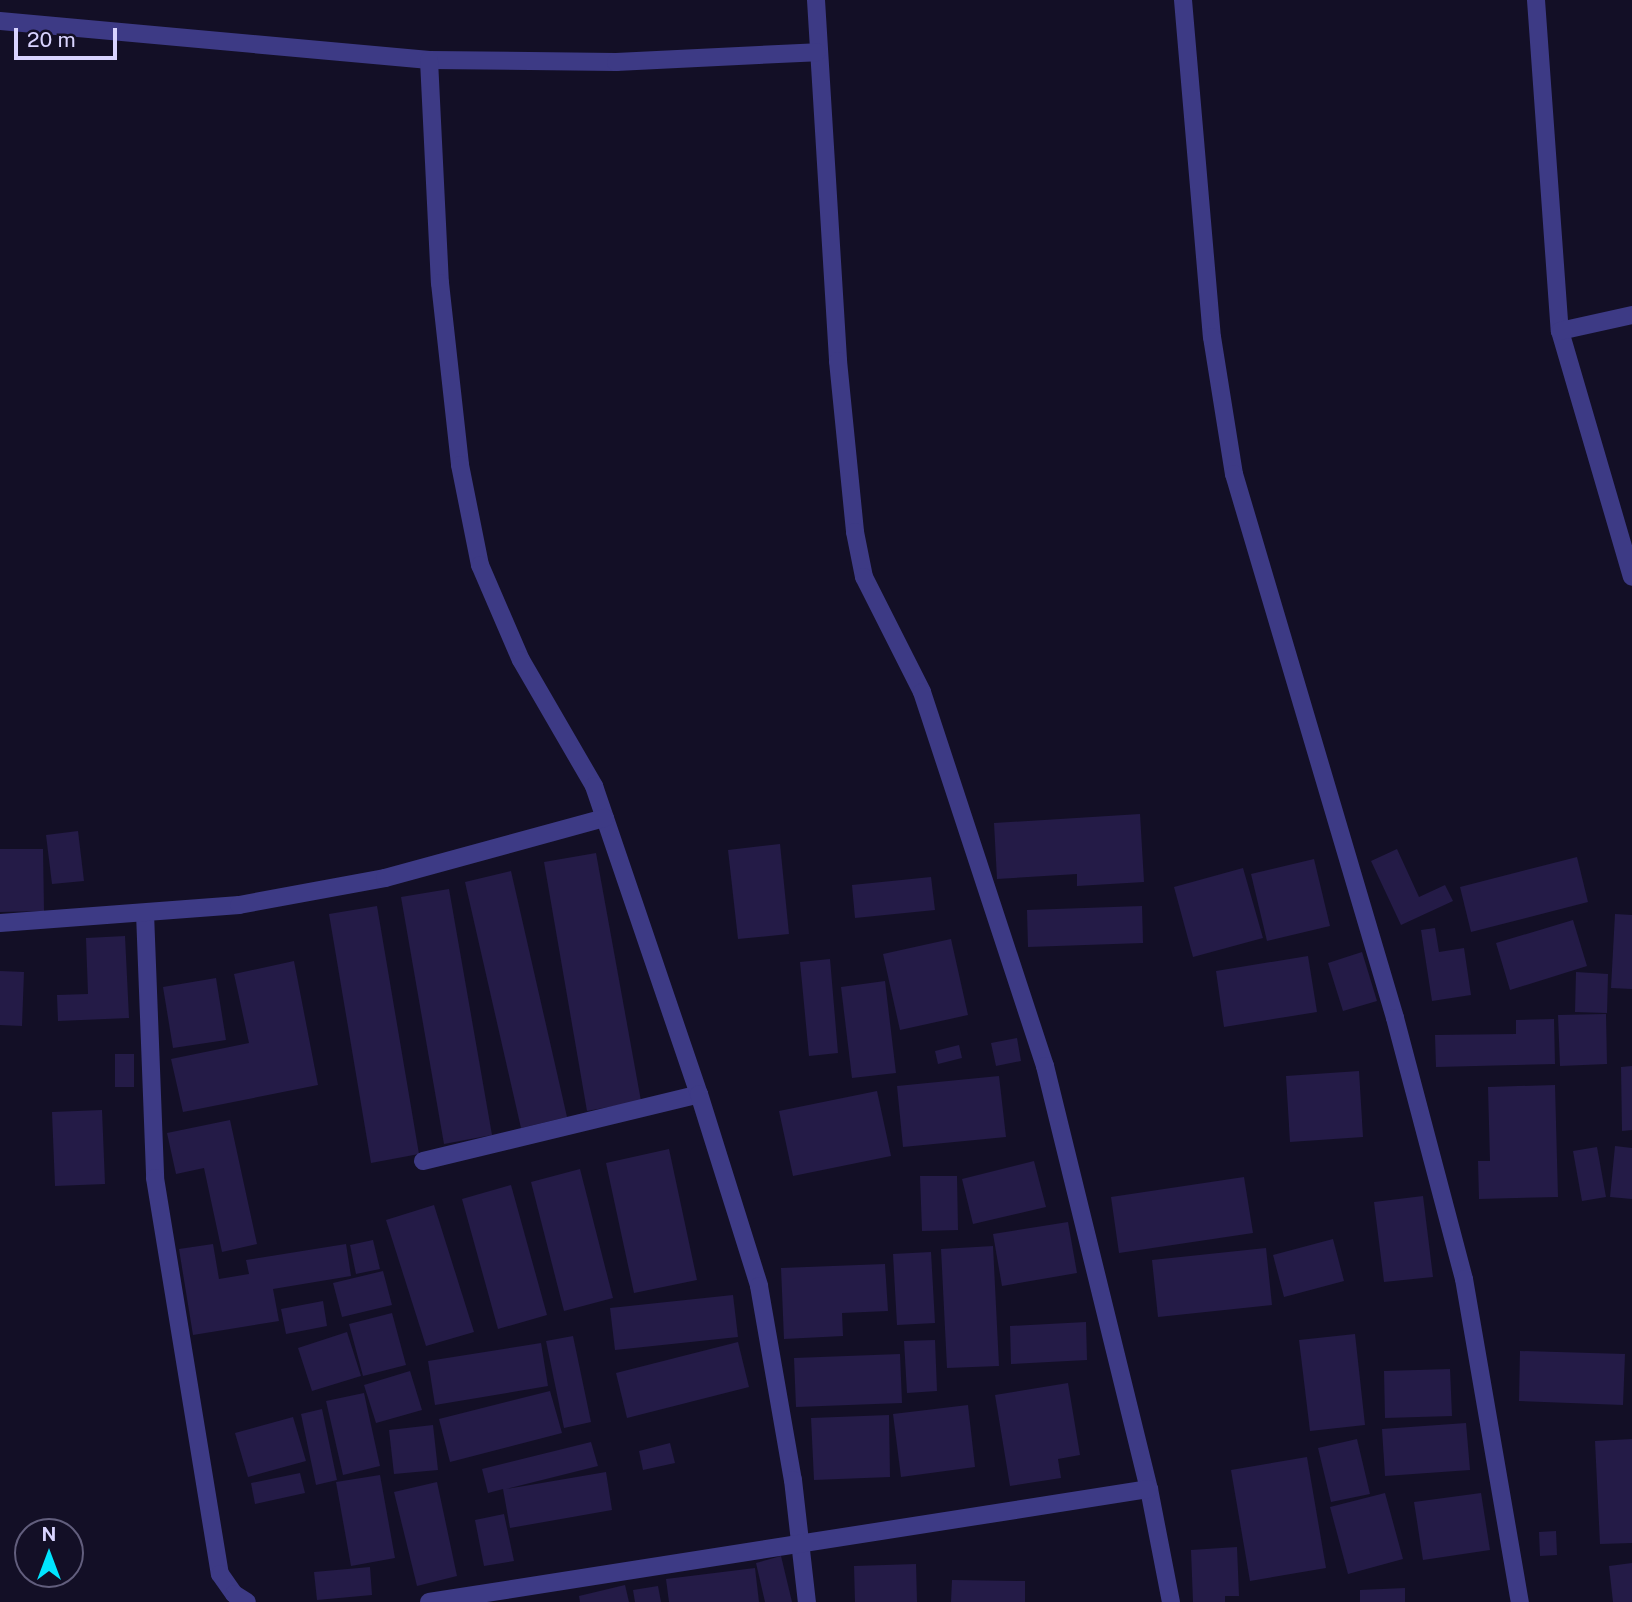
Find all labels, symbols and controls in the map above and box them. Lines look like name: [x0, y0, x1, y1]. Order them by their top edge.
scale bar: [18, 14, 121, 58]
text: 20 m: [27, 27, 76, 52]
north arrow: [14, 1518, 84, 1588]
text: N: [42, 1523, 56, 1545]

